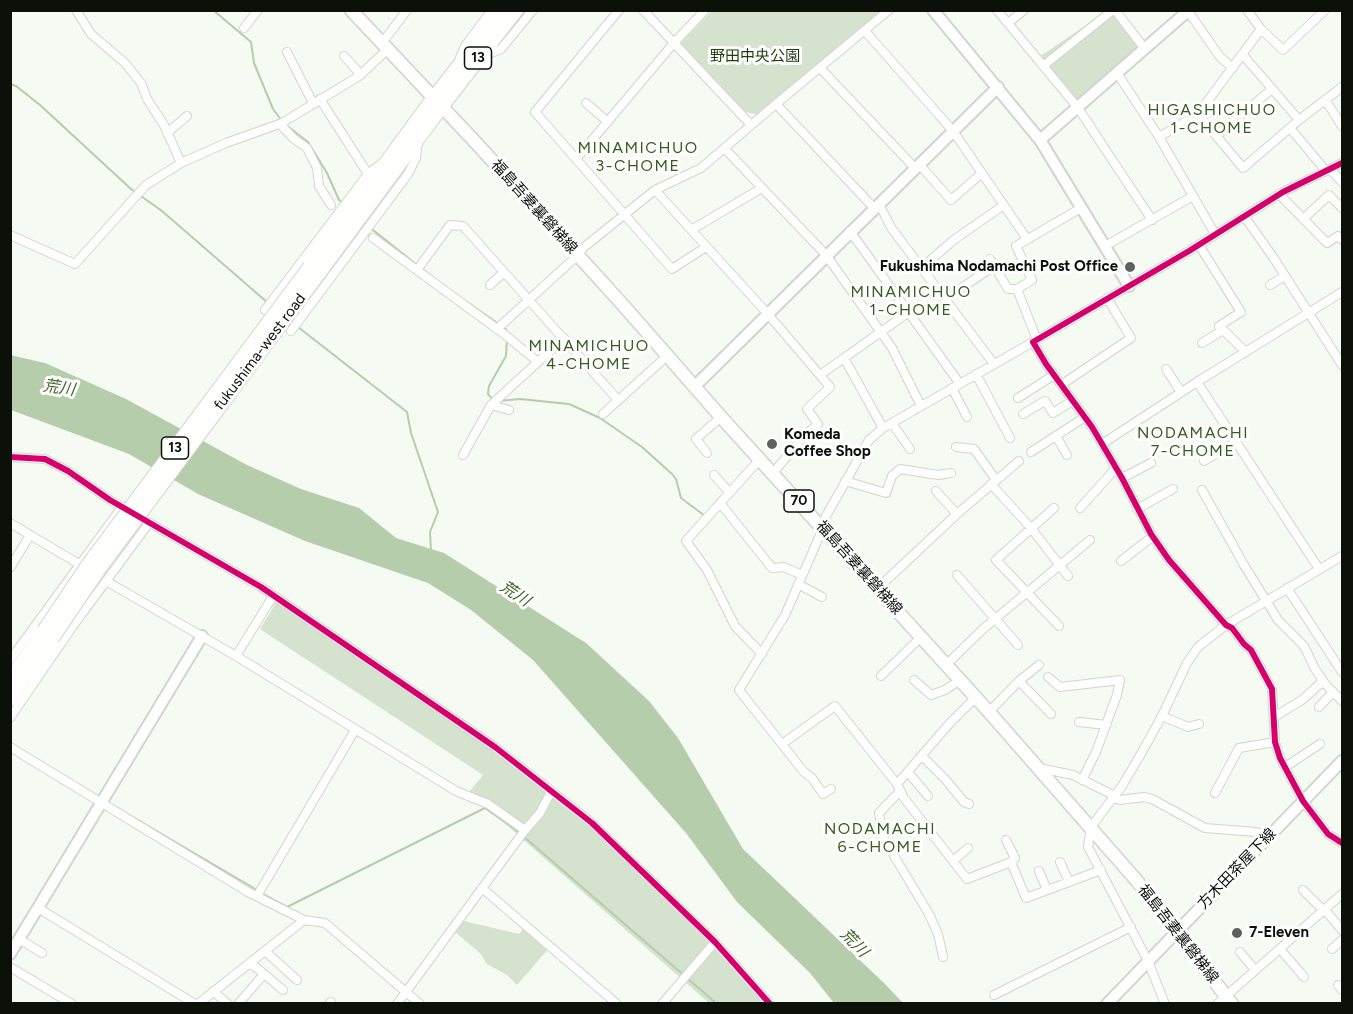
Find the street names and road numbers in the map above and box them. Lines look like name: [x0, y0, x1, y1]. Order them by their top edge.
road number: 13: [464, 47, 492, 69]
street label: 福島吾妻裏磐梯線: [487, 156, 581, 258]
street label: fukushima-west road: [210, 290, 310, 414]
road number: 13: [162, 437, 188, 459]
road number: 70: [784, 490, 814, 512]
street label: 福島吾妻裏磐梯線: [812, 517, 906, 619]
street label: 方木田茶屋下線: [1194, 825, 1280, 913]
street label: 福島吾妻裏磐梯線: [1134, 881, 1222, 987]

